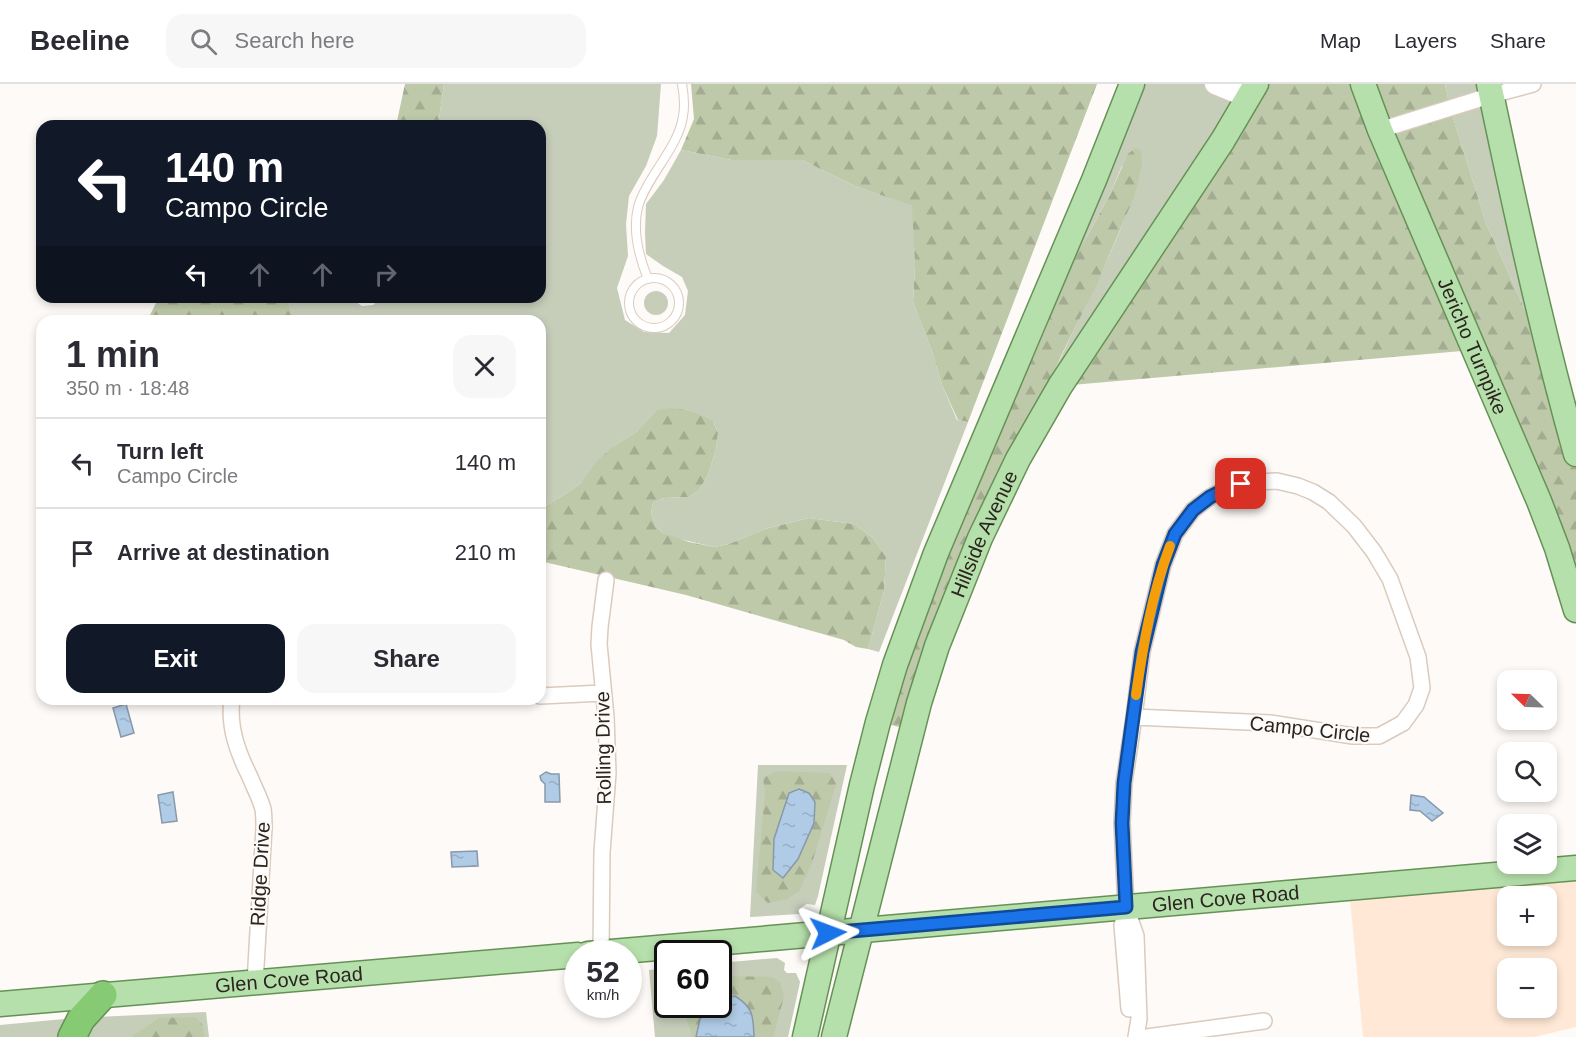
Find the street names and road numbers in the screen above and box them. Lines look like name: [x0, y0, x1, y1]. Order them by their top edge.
street label: Jericho Turnpike: [1434, 274, 1512, 418]
street label: Hillside Avenue: [947, 467, 1022, 601]
street label: Rolling Drive: [591, 691, 615, 805]
street label: Campo Circle: [1249, 712, 1371, 746]
street label: Ridge Drive: [246, 821, 274, 927]
street label: Glen Cove Road: [1151, 881, 1300, 916]
street label: Glen Cove Road: [214, 962, 364, 997]

